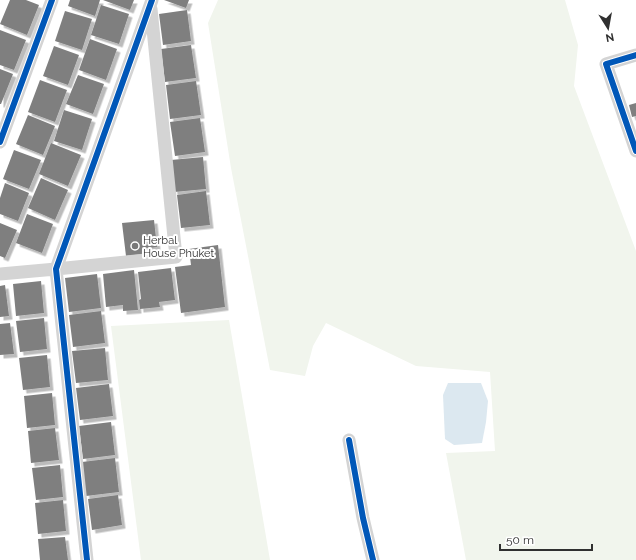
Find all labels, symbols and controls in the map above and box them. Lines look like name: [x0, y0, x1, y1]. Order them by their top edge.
north arrow: [588, 8, 628, 48]
text: N: [604, 30, 615, 45]
place label: Herbal House Phuket: [143, 234, 214, 260]
marker: Herbal House Phuket: [130, 241, 140, 251]
scale bar: [500, 526, 592, 552]
text: 50 m: [506, 533, 534, 547]

